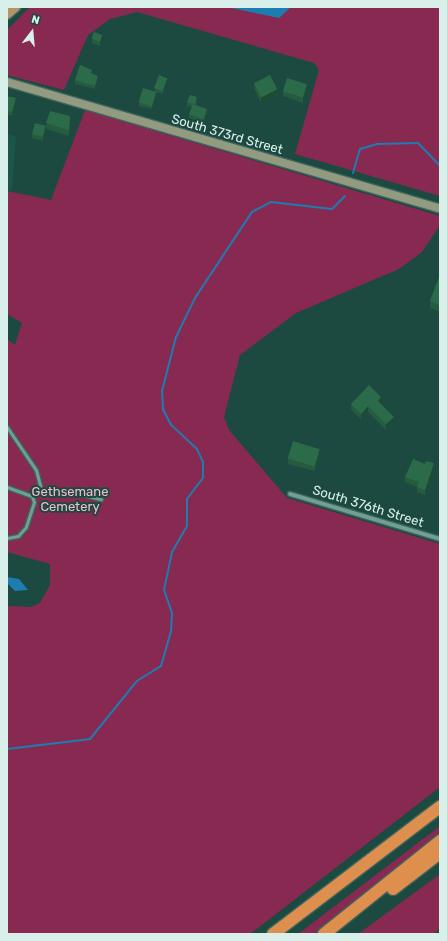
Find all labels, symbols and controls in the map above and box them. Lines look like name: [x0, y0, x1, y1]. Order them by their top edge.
north arrow: [12, 12, 52, 52]
text: N: [30, 13, 41, 27]
street label: South 373rd Street: [170, 112, 284, 158]
street label: South 376th Street: [311, 483, 425, 531]
park label: Gethsemane Cemetery: [32, 485, 108, 516]

